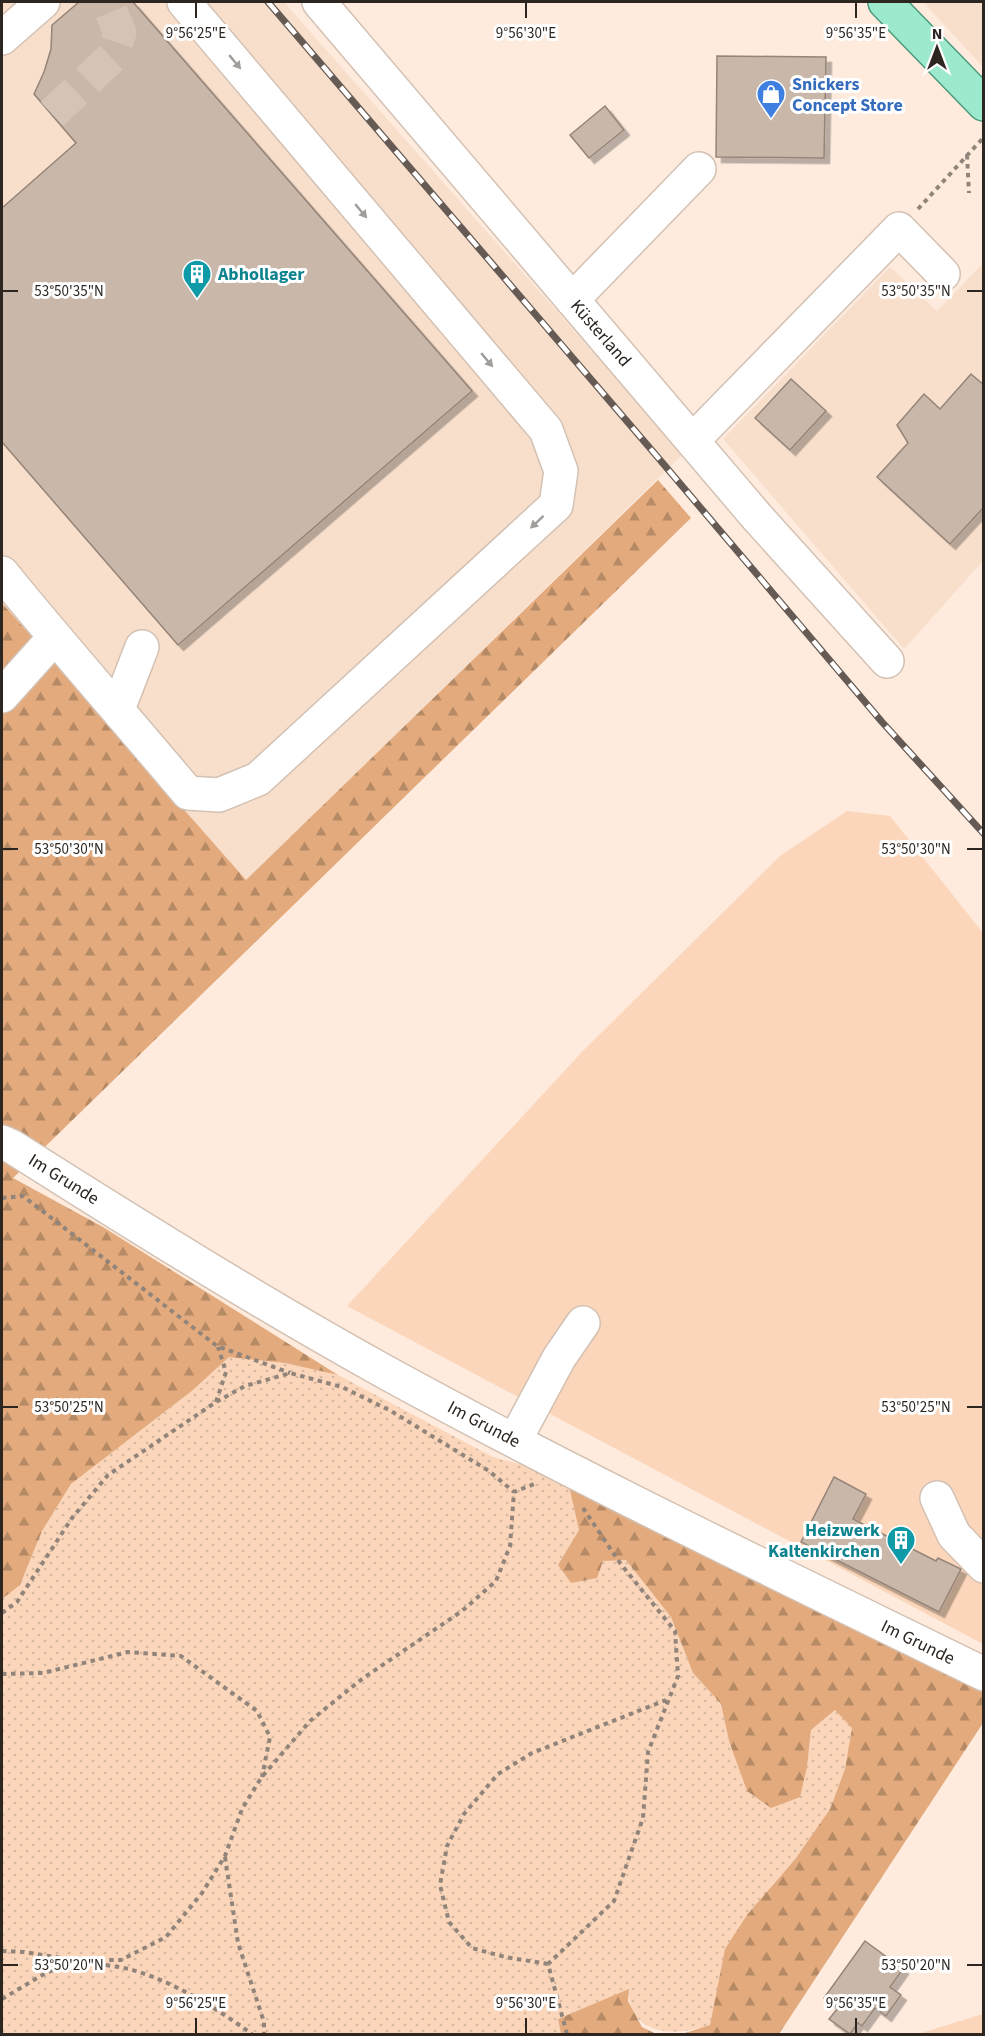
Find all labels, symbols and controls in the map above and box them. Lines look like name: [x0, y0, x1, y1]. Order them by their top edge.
north arrow: [907, 18, 967, 78]
text: 9°56'25"E: [166, 23, 226, 44]
text: 9°56'30"E: [496, 23, 556, 44]
text: 9°56'35"E: [826, 23, 886, 44]
text: N: [932, 23, 942, 45]
one-way arrow: [228, 54, 241, 69]
place label: Snickers Concept Store: [792, 72, 903, 118]
shop icon: Snickers Concept Store: [755, 78, 787, 120]
one-way arrow: [354, 203, 367, 218]
building icon: Abhollager: [181, 258, 213, 300]
place label: Abhollager: [217, 262, 305, 287]
text: 53°50'35"N: [34, 281, 104, 302]
text: 53°50'35"N: [881, 281, 951, 302]
street label: Küsterland: [564, 294, 637, 372]
one-way arrow: [480, 352, 493, 368]
one-way arrow: [530, 515, 545, 528]
text: 53°50'30"N: [34, 839, 104, 860]
text: 53°50'30"N: [881, 839, 951, 860]
street label: Im Grunde: [24, 1148, 104, 1211]
street label: Im Grunde: [443, 1395, 525, 1454]
text: 53°50'25"N: [34, 1397, 104, 1418]
text: 53°50'25"N: [881, 1397, 951, 1418]
place label: Heizwerk Kaltenkirchen: [768, 1518, 880, 1564]
building icon: Heizwerk Kaltenkirchen: [885, 1524, 917, 1566]
street label: Im Grunde: [877, 1614, 959, 1671]
text: 53°50'20"N: [34, 1955, 104, 1976]
text: 53°50'20"N: [881, 1955, 951, 1976]
text: 9°56'25"E: [166, 1993, 226, 2014]
text: 9°56'30"E: [496, 1993, 556, 2014]
text: 9°56'35"E: [826, 1993, 886, 2014]

